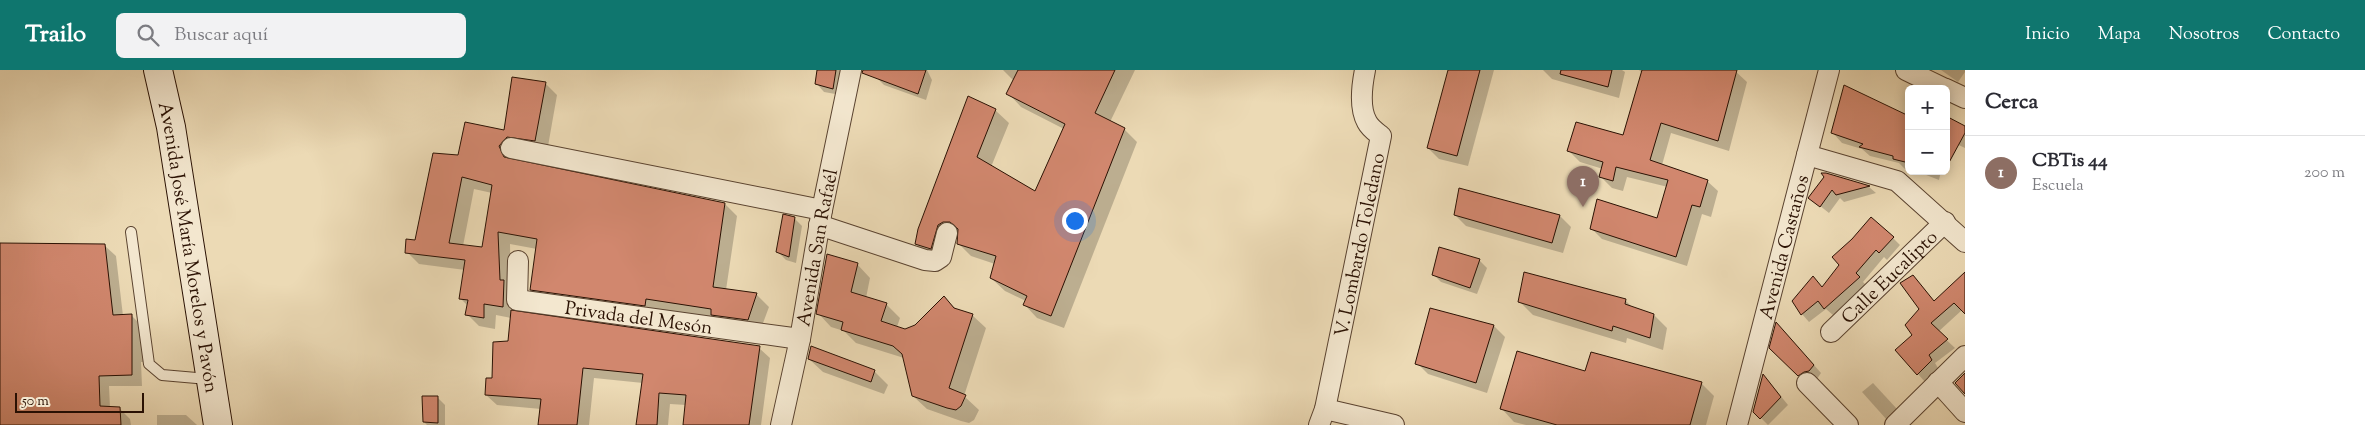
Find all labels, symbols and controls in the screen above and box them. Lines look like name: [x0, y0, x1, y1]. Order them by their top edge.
search box: [116, 13, 466, 58]
text: Trailo: [25, 18, 86, 52]
icon: search: [134, 21, 162, 49]
text: Buscar aquí: [174, 22, 268, 49]
text: Inicio: [2025, 22, 2070, 48]
text: Mapa: [2098, 22, 2141, 48]
text: Nosotros: [2169, 22, 2239, 48]
text: Contacto: [2267, 22, 2340, 48]
map controls: [1905, 85, 1950, 175]
button: +: [1905, 85, 1950, 130]
text: Cerca: [1985, 88, 2038, 118]
street label: Avenida José María Morelos y Pavón: [150, 99, 224, 395]
button: −: [1905, 130, 1950, 175]
text: CBTis 44: [2032, 148, 2108, 175]
street label: V. Lombardo Toledano: [1329, 151, 1393, 339]
text: 1: [1998, 162, 2004, 185]
text: 200 m: [2304, 162, 2345, 185]
pin: 1: [1567, 166, 1599, 207]
street label: Avenida San Rafaél: [791, 167, 846, 329]
street label: Avenida Castaños: [1754, 172, 1817, 323]
text: Escuela: [2032, 175, 2084, 198]
your location: [1062, 208, 1088, 234]
street label: Calle Eucalipto: [1836, 225, 1945, 331]
street label: Privada del Mesón: [563, 296, 714, 343]
scale bar: [15, 390, 144, 413]
text: 50 m: [22, 392, 49, 412]

